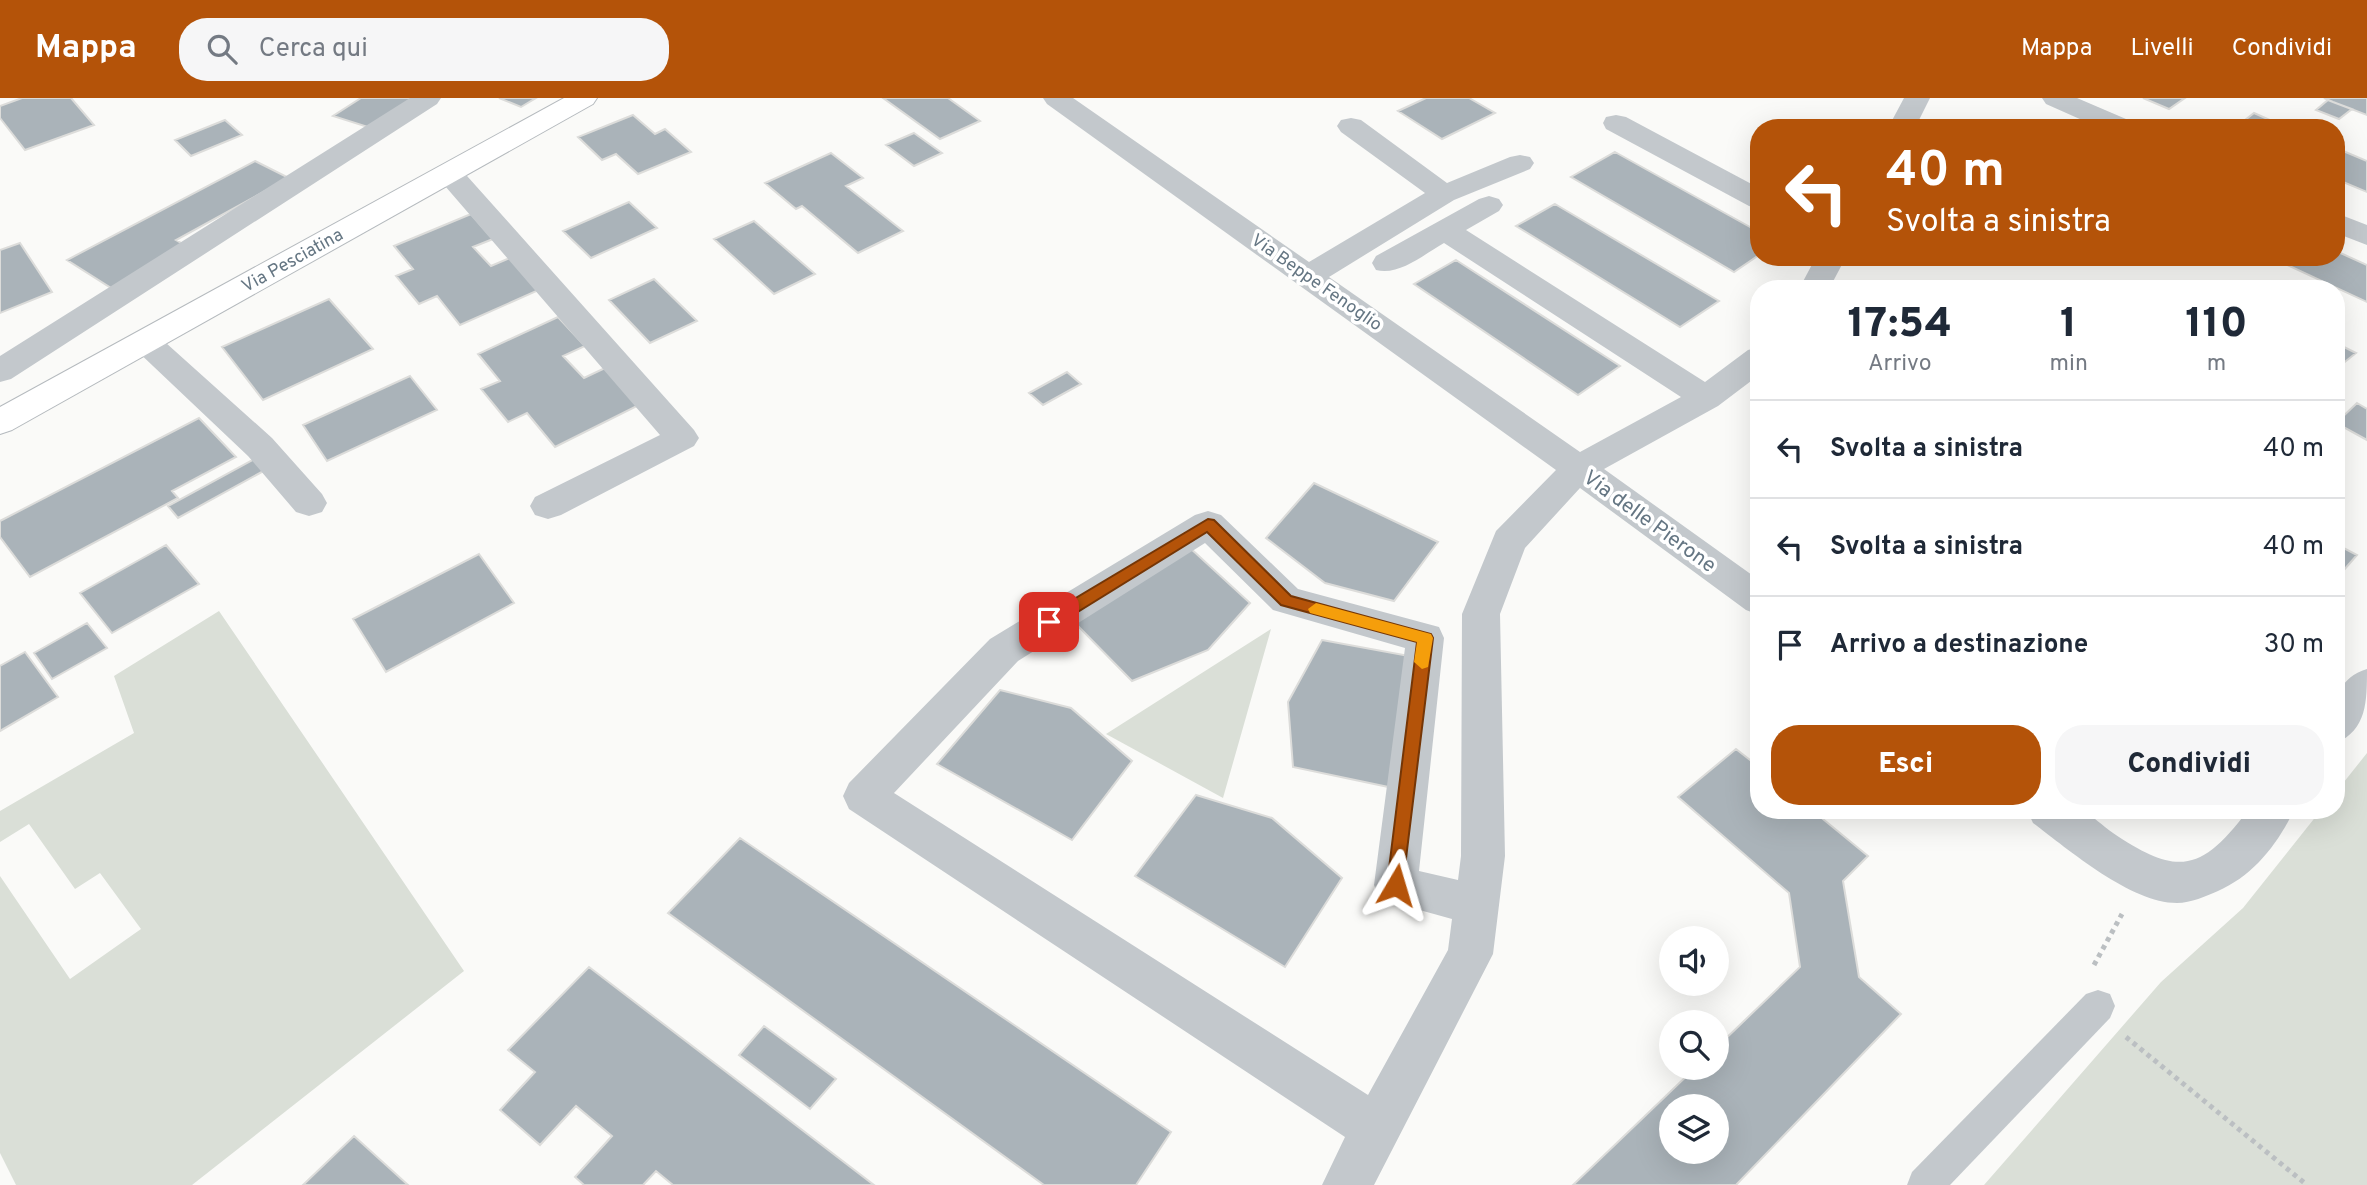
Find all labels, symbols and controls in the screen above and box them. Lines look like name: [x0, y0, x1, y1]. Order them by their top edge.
search box: [179, 18, 669, 81]
text: Mappa: [35, 28, 137, 70]
icon: search: [203, 30, 241, 68]
text: Cerca qui: [259, 33, 368, 66]
text: Mappa: [2021, 34, 2092, 64]
text: Livelli: [2130, 34, 2194, 64]
text: Condividi: [2232, 34, 2332, 64]
text: 40 m: [1886, 142, 2005, 204]
icon: left: [1771, 147, 1862, 238]
text: Svolta a sinistra: [1886, 203, 2111, 243]
street label: Via Pesciatina: [238, 224, 348, 299]
street label: Via Beppe Fenoglio: [1246, 229, 1386, 337]
text: 17:54: [1847, 299, 1952, 352]
text: 1: [2060, 299, 2077, 352]
text: 110: [2185, 299, 2248, 352]
text: Arrivo: [1868, 350, 1932, 379]
text: min: [2050, 350, 2088, 379]
text: m: [2207, 350, 2226, 379]
icon: left: [1771, 430, 1809, 468]
text: Svolta a sinistra: [1830, 433, 2023, 466]
text: 40 m: [2263, 433, 2324, 466]
street label: Via delle Pierone: [1577, 465, 1721, 580]
icon: left: [1771, 528, 1809, 566]
text: Svolta a sinistra: [1830, 531, 2023, 564]
text: 40 m: [2263, 531, 2324, 564]
pin: [1019, 592, 1079, 652]
icon: arrive: [1030, 603, 1068, 641]
icon: arrive: [1771, 626, 1809, 664]
text: Arrivo a destinazione: [1830, 629, 2088, 662]
text: 30 m: [2264, 629, 2324, 662]
button: Esci: [1771, 725, 2041, 805]
button: Condividi: [2055, 725, 2324, 805]
position arrow: [1359, 848, 1433, 922]
map controls: [1659, 926, 1729, 1164]
button: sound: [1659, 926, 1729, 996]
button: search: [1659, 1010, 1729, 1080]
button: layers: [1659, 1094, 1729, 1164]

